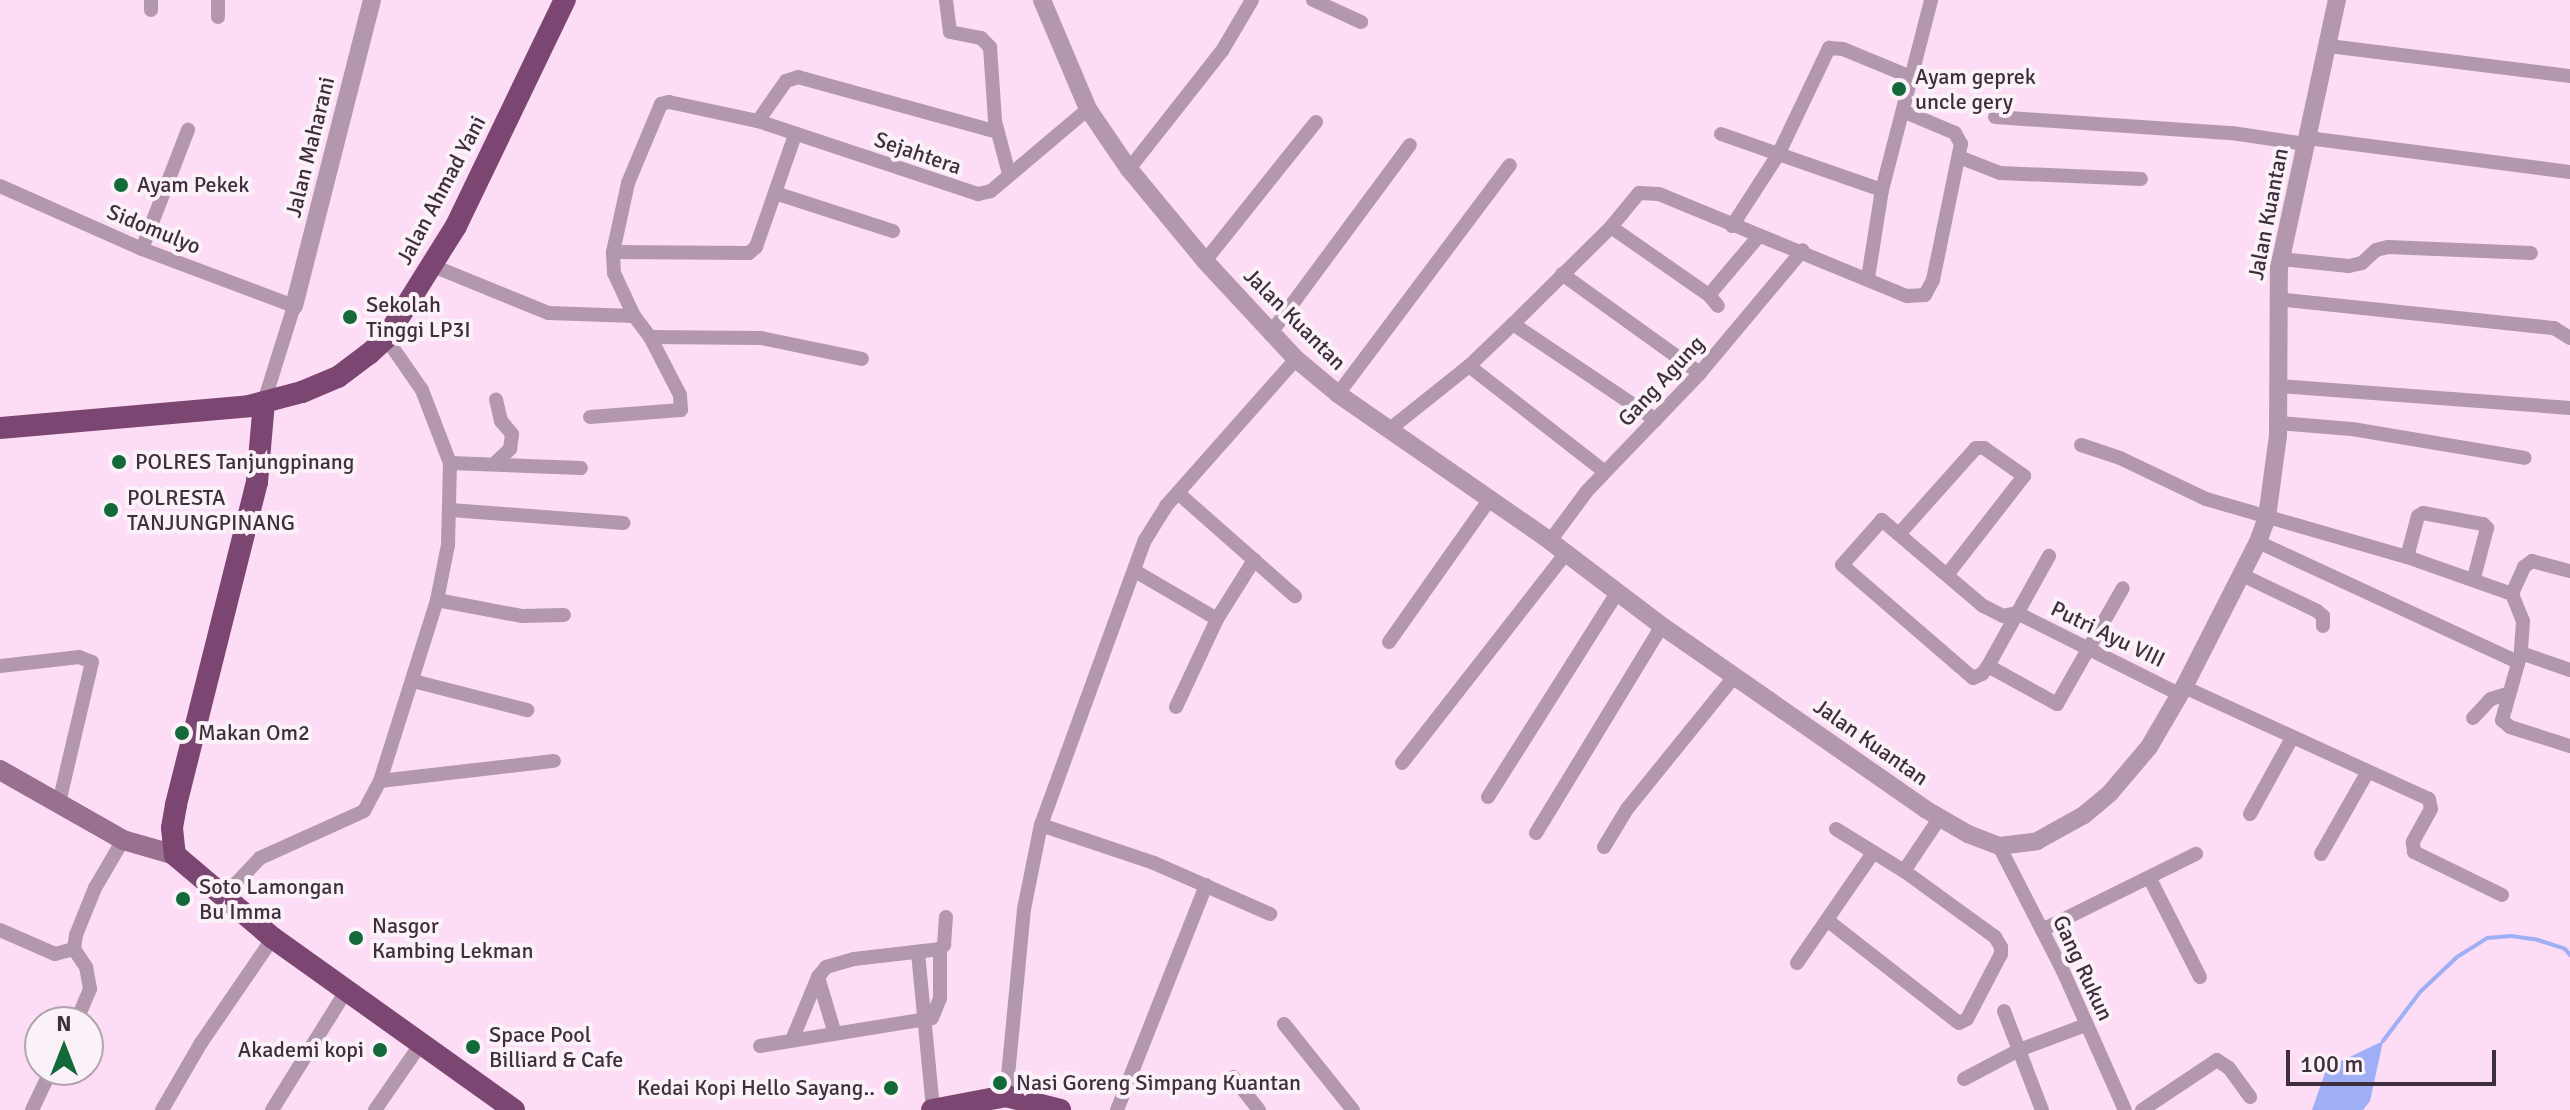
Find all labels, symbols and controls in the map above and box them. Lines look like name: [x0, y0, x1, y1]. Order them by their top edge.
place label: Ayam geprek uncle gery: [1915, 63, 2036, 114]
street label: Jalan Maharani: [280, 74, 340, 220]
marker: Ayam geprek uncle gery: [1890, 80, 1908, 98]
street label: Jalan Ahmad Yani: [391, 111, 491, 269]
street label: Sejahtera: [871, 126, 965, 180]
street label: Jalan Kuantan: [2242, 146, 2294, 282]
place label: Ayam Pekek: [137, 172, 249, 198]
marker: Ayam Pekek: [112, 176, 130, 194]
street label: Sidomulyo: [103, 198, 205, 260]
street label: Jalan Kuantan: [1238, 262, 1352, 376]
place label: Sekolah Tinggi LP3I: [366, 291, 471, 342]
marker: Sekolah Tinggi LP3I: [341, 308, 359, 326]
street label: Gang Agung: [1612, 330, 1710, 432]
place label: POLRES Tanjungpinang: [135, 449, 354, 475]
marker: POLRES Tanjungpinang: [110, 453, 128, 471]
place label: POLRESTA TANJUNGPINANG: [127, 484, 295, 536]
marker: POLRESTA TANJUNGPINANG: [102, 501, 120, 519]
street label: Putri Ayu VIII: [2047, 595, 2169, 673]
street label: Jalan Kuantan: [1809, 693, 1933, 791]
place label: Makan Om2: [198, 720, 310, 746]
marker: Makan Om2: [173, 724, 191, 742]
place label: Soto Lamongan Bu Imma: [199, 873, 344, 924]
marker: Soto Lamongan Bu Imma: [174, 890, 192, 908]
street label: Gang Rukun: [2047, 911, 2119, 1025]
place label: Nasgor Kambing Lekman: [372, 912, 533, 964]
marker: Nasgor Kambing Lekman: [347, 929, 365, 947]
north arrow: [24, 1006, 104, 1086]
text: N: [56, 1010, 72, 1037]
place label: Space Pool Billiard & Cafe: [489, 1021, 623, 1072]
scale bar: [2290, 1034, 2500, 1084]
place label: Akademi kopi: [238, 1037, 364, 1063]
marker: Space Pool Billiard & Cafe: [464, 1038, 482, 1056]
marker: Akademi kopi: [371, 1041, 389, 1059]
text: 100 m: [2300, 1049, 2363, 1079]
place label: Nasi Goreng Simpang Kuantan: [1016, 1070, 1301, 1096]
marker: Nasi Goreng Simpang Kuantan: [991, 1074, 1009, 1092]
place label: Kedai Kopi Hello Sayang..: [637, 1075, 875, 1101]
marker: Kedai Kopi Hello Sayang..: [882, 1079, 900, 1097]

